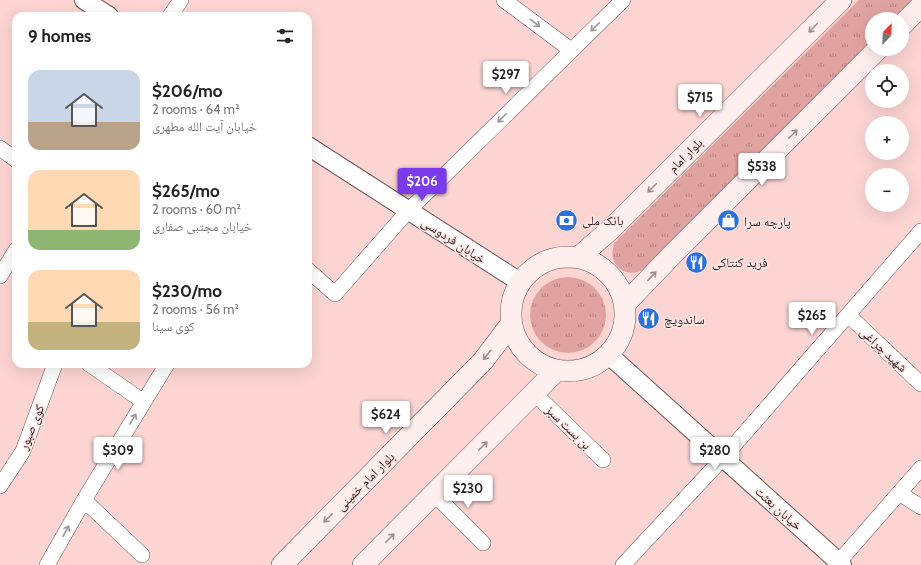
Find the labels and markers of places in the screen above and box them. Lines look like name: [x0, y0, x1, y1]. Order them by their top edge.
pin: $297: [482, 61, 530, 95]
pin: $715: [676, 84, 724, 118]
pin: $538: [738, 153, 786, 187]
pin: $206: [398, 168, 446, 202]
bank icon: بانک ملی: [553, 207, 579, 233]
shop icon: پارچه سرا: [715, 208, 741, 234]
place label: بانک ملی: [582, 212, 624, 229]
place label: پارچه سرا: [744, 213, 791, 230]
restaurant icon: فرید کنتاکی: [684, 249, 710, 275]
place label: فرید کنتاکی: [712, 254, 768, 271]
pin: $265: [788, 302, 836, 336]
restaurant icon: ساندویچ: [636, 306, 662, 332]
place label: ساندویچ: [664, 311, 705, 329]
pin: $624: [362, 401, 410, 435]
pin: $309: [94, 437, 142, 471]
pin: $280: [691, 437, 739, 471]
pin: $230: [444, 475, 492, 509]

